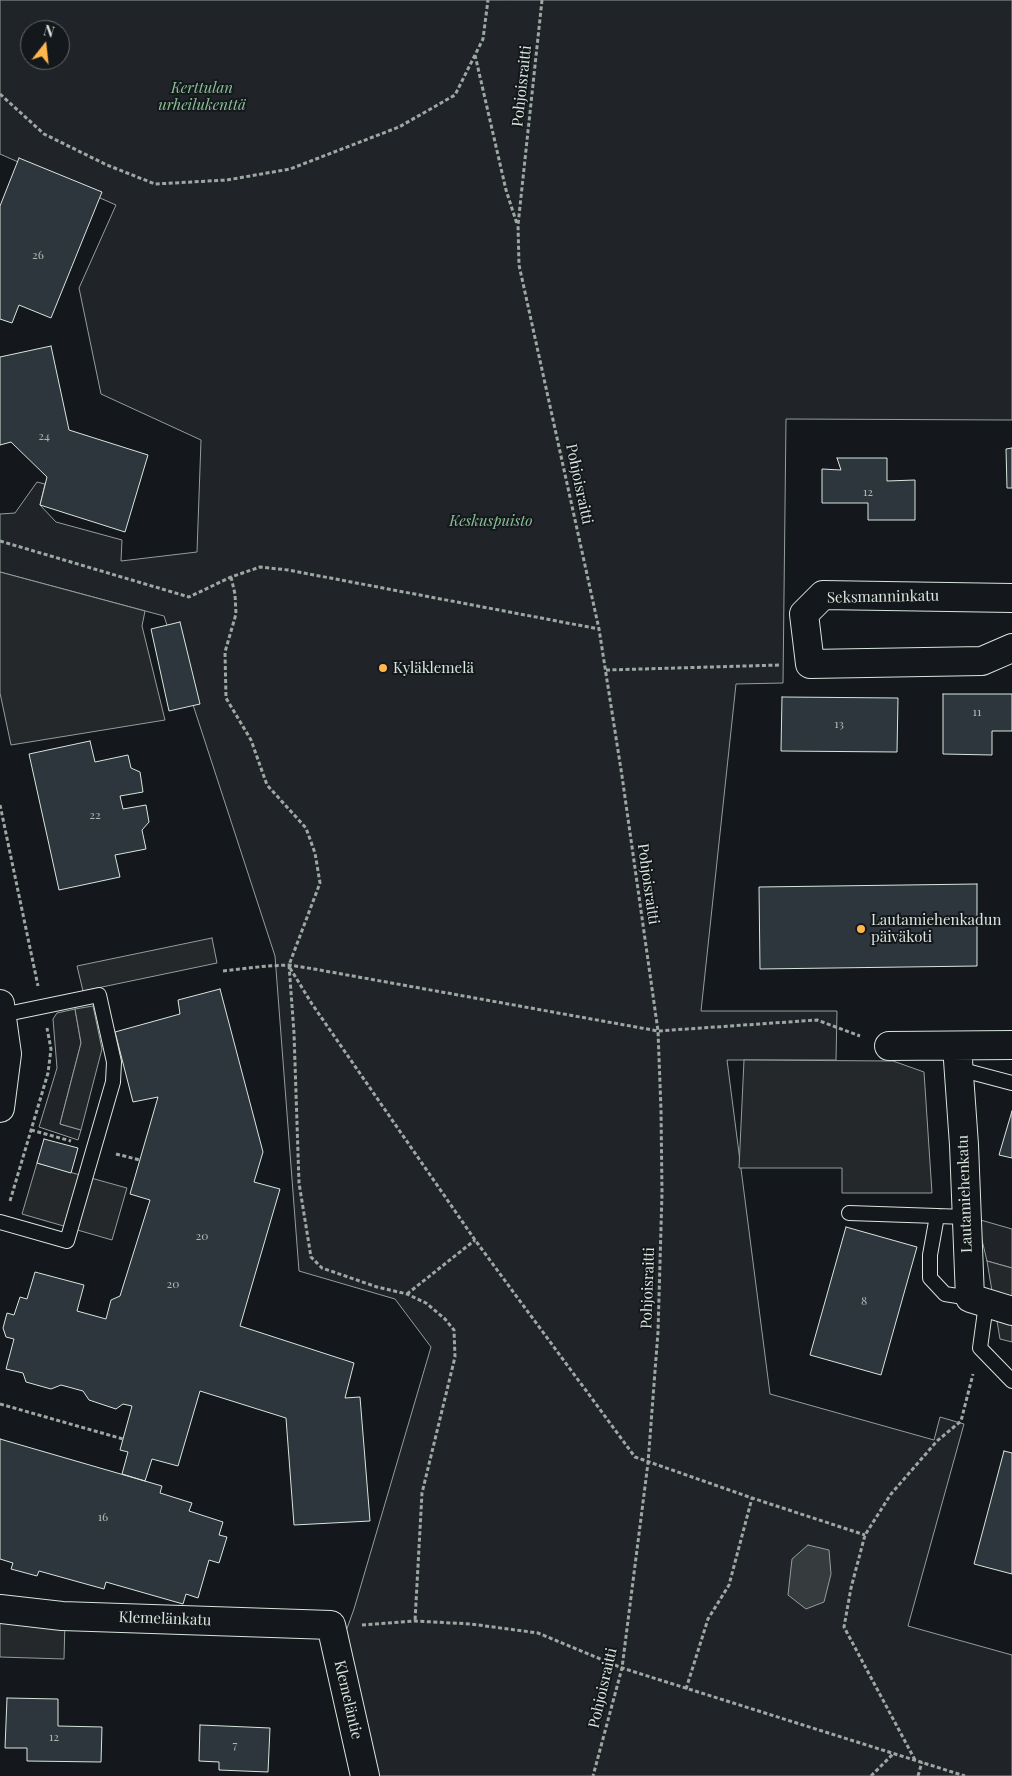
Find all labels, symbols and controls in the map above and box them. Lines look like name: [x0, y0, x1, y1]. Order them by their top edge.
north arrow: [20, 20, 70, 70]
text: N: [42, 21, 56, 42]
street label: Pohjoisraitti: [509, 44, 535, 128]
park label: Kerttulan urheilukenttä: [158, 79, 246, 114]
house number: 26: [32, 248, 44, 262]
house number: 24: [38, 429, 50, 443]
street label: Pohjoisraitti: [562, 442, 596, 526]
house number: 12: [863, 485, 873, 499]
park label: Keskuspuisto: [449, 512, 533, 530]
street label: Seksmanninkatu: [827, 587, 939, 607]
place label: Kyläklemelä: [393, 659, 474, 677]
marker: Kyläklemelä: [377, 662, 389, 674]
house number: 11: [973, 705, 981, 719]
house number: 13: [834, 717, 844, 731]
house number: 22: [89, 808, 101, 822]
street label: Pohjoisraitti: [633, 842, 663, 926]
place label: Lautamiehenkadun päiväkoti: [871, 911, 1001, 946]
marker: Lautamiehenkadun päiväkoti: [855, 923, 867, 935]
street label: Lautamiehenkatu: [954, 1135, 976, 1253]
house number: 20: [196, 1229, 208, 1243]
street label: Pohjoisraitti: [638, 1247, 658, 1329]
house number: 20: [167, 1277, 179, 1291]
house number: 8: [861, 1294, 867, 1308]
house number: 16: [98, 1510, 108, 1524]
street label: Klemelänkatu: [118, 1608, 212, 1630]
street label: Pohjoisraitti: [585, 1646, 621, 1730]
street label: Klemeläntie: [330, 1659, 366, 1741]
house number: 12: [49, 1730, 59, 1744]
house number: 7: [233, 1738, 237, 1752]

